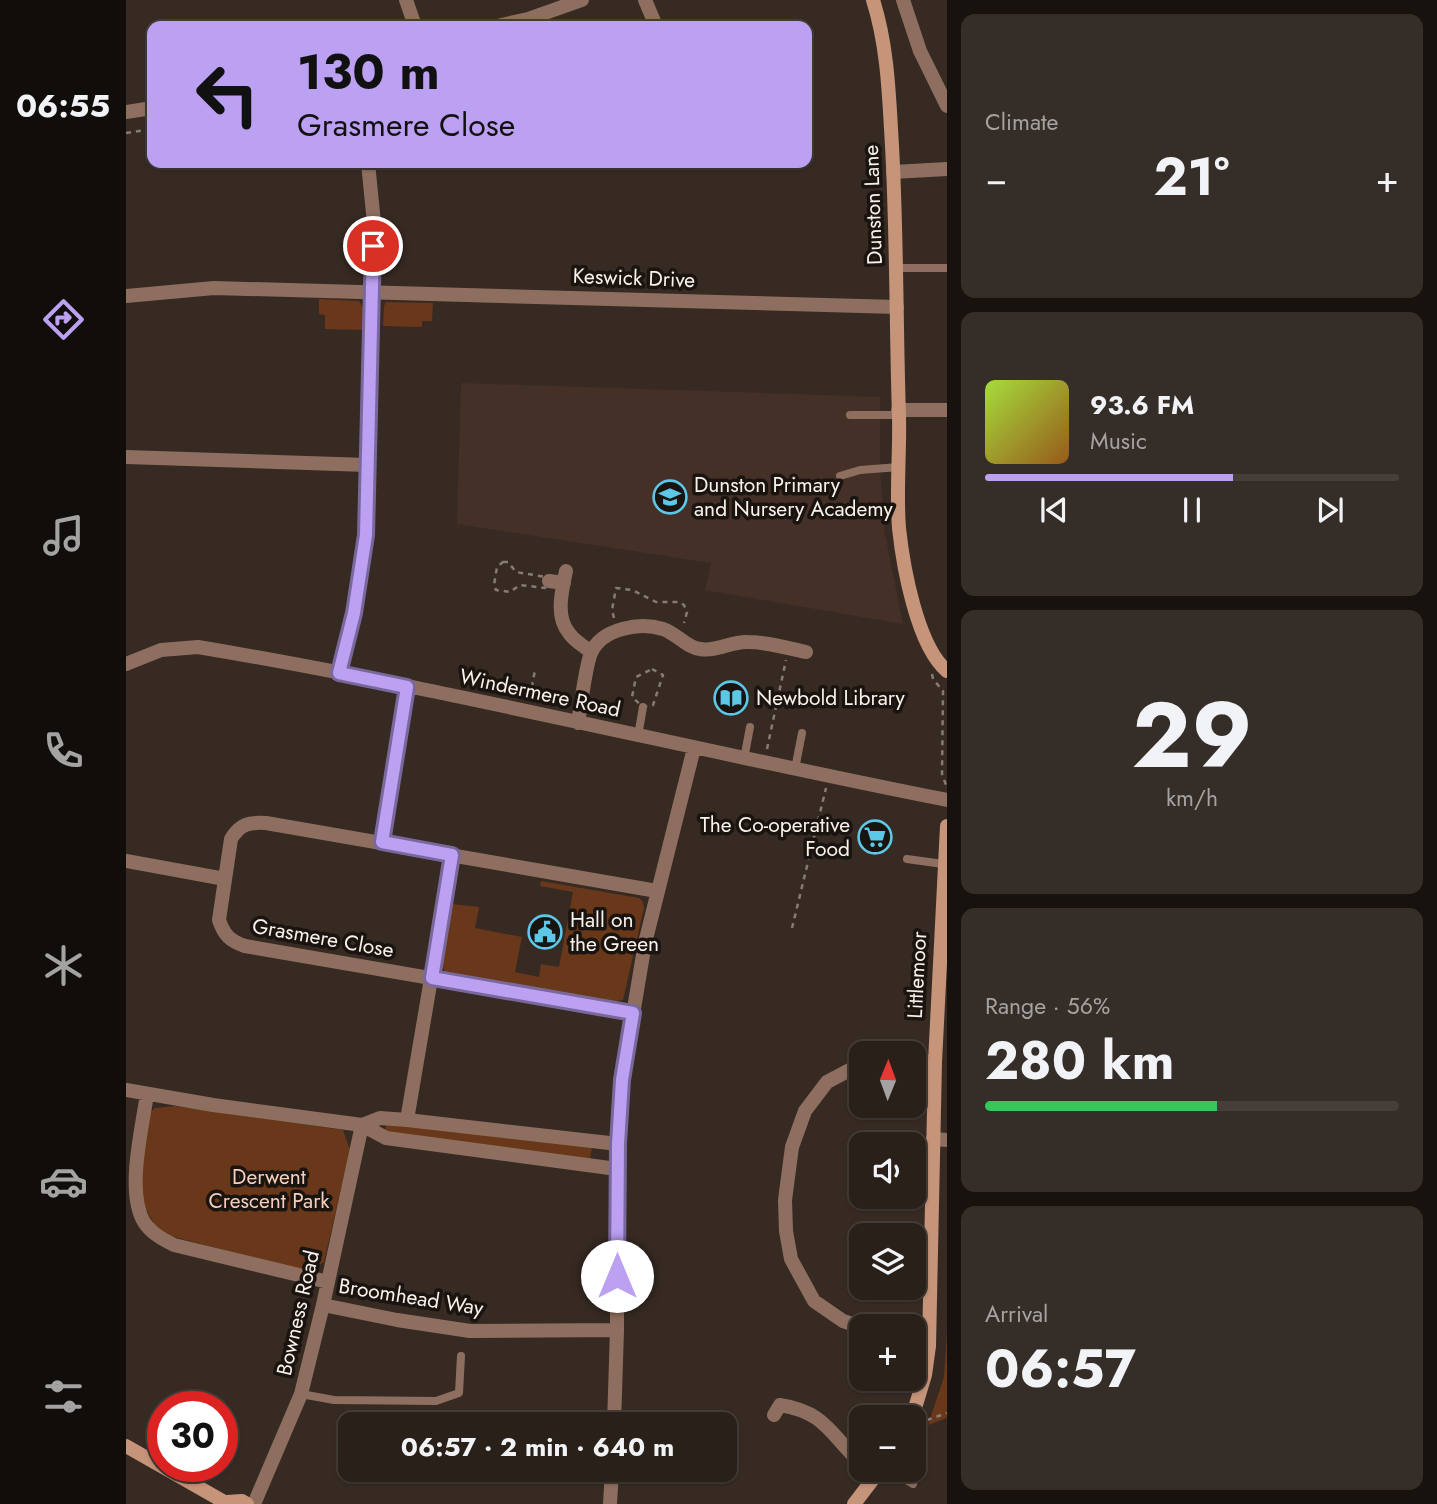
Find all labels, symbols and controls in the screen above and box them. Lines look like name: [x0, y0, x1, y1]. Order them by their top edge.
text: 130 m: [297, 37, 440, 107]
icon: left: [182, 49, 273, 140]
text: 06:55: [16, 83, 110, 129]
text: Grasmere Close: [297, 102, 515, 148]
text: Climate: [985, 105, 1058, 139]
text: 21°: [1154, 139, 1230, 215]
street label: Dunston Lane: [856, 144, 890, 265]
text: −: [985, 151, 1007, 206]
text: +: [1376, 151, 1399, 206]
pin: [343, 216, 403, 276]
icon: arrive: [354, 227, 392, 265]
street label: Keswick Drive: [572, 261, 696, 295]
icon: directions: [39, 295, 88, 344]
text: 93.6 FM: [1090, 386, 1194, 424]
text: Music: [1090, 424, 1147, 458]
place label: Dunston Primary and Nursery Academy: [694, 470, 894, 524]
school or university icon: Dunston Primary and Nursery Academy: [651, 478, 689, 516]
icon: previous: [1035, 491, 1073, 529]
icon: pause: [1173, 491, 1211, 529]
icon: next: [1311, 491, 1349, 529]
icon: music: [39, 511, 88, 560]
street label: Windermere Road: [457, 661, 623, 725]
text: 29: [1132, 670, 1252, 801]
library icon: Newbold Library: [712, 679, 750, 717]
place label: Newbold Library: [756, 683, 906, 713]
icon: phone: [39, 726, 88, 775]
text: km/h: [1166, 781, 1218, 815]
place label: The Co-operative Food: [700, 810, 850, 864]
supermarket icon: The Co-operative Food: [856, 818, 894, 856]
place label: Hall on the Green: [570, 905, 659, 959]
street label: Grasmere Close: [250, 911, 396, 965]
public building icon: Hall on the Green: [526, 913, 564, 951]
street label: Littlemoor: [900, 930, 934, 1019]
icon: climate: [39, 941, 88, 990]
text: Range · 56%: [985, 989, 1110, 1023]
text: 280 km: [985, 1023, 1174, 1099]
north arrow: [849, 1041, 926, 1118]
map controls: [849, 1041, 926, 1482]
button: sound: [849, 1132, 926, 1209]
icon: car: [39, 1157, 88, 1206]
park label: Derwent Crescent Park: [208, 1162, 330, 1216]
button: layers: [849, 1223, 926, 1300]
position arrow: [580, 1239, 654, 1313]
street label: Bowness Road: [269, 1248, 327, 1378]
street label: Broomhead Way: [337, 1271, 486, 1323]
text: Arrival: [985, 1297, 1048, 1331]
button: +: [849, 1314, 926, 1391]
text: 06:57: [985, 1331, 1136, 1407]
icon: filters: [39, 1372, 88, 1421]
speed limit sign: 30: [147, 1391, 238, 1482]
button: −: [849, 1405, 926, 1482]
text: 06:57 · 2 min · 640 m: [401, 1428, 674, 1466]

